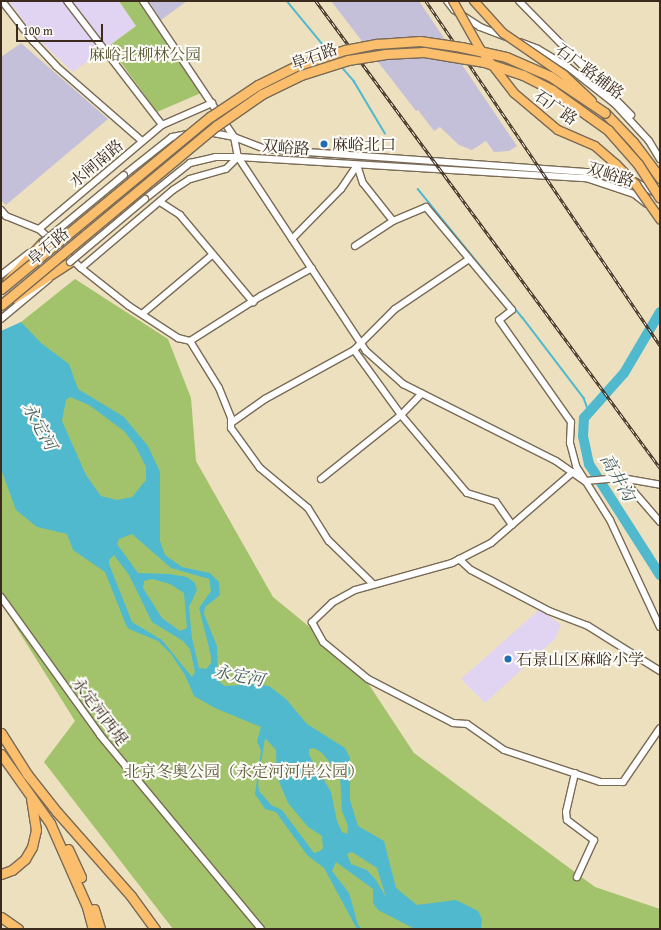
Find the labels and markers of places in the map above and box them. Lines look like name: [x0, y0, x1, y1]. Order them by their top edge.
place label: 麻峪北口: [332, 134, 396, 154]
marker: 麻峪北口: [319, 139, 329, 149]
place label: 石景山区麻峪小学: [516, 649, 644, 669]
marker: 石景山区麻峪小学: [503, 654, 513, 664]

